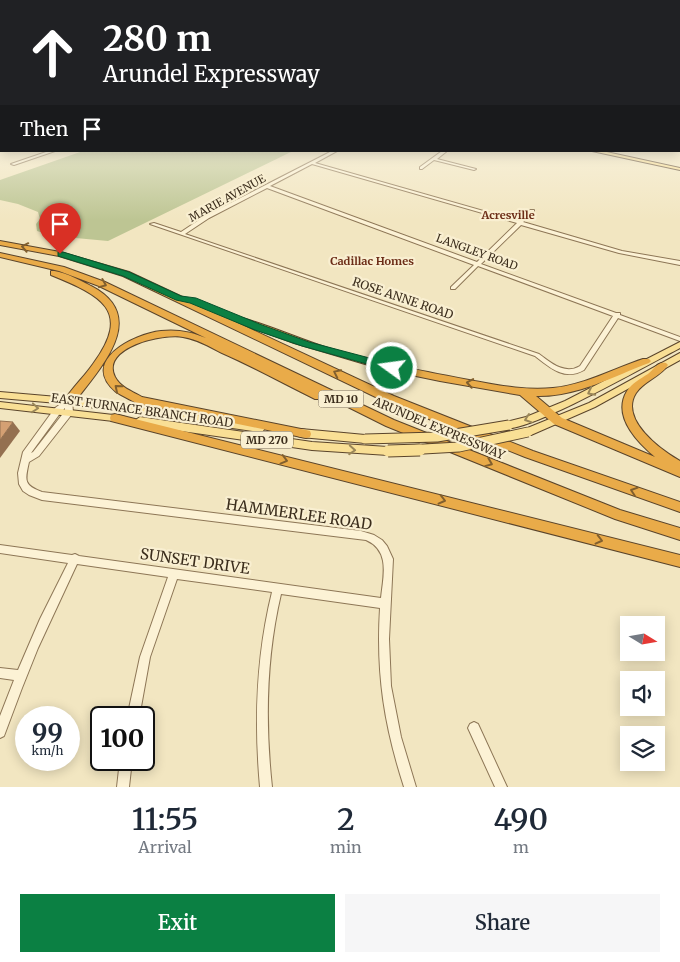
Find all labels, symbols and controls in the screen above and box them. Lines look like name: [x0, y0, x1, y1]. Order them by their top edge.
text: 280 m: [103, 17, 211, 61]
icon: ahead: [20, 20, 85, 85]
text: Arundel Expressway: [103, 60, 320, 88]
icon: arrive: [78, 115, 106, 143]
text: Then: [20, 117, 68, 141]
street label: MARIE AVENUE: [186, 171, 268, 225]
pin: [39, 203, 81, 254]
district label: Acresville: [480, 208, 535, 222]
icon: arrive: [46, 210, 74, 238]
street label: LANGLEY ROAD: [434, 231, 520, 273]
one-way arrow: [21, 242, 29, 253]
district label: Cadillac Homes: [330, 254, 414, 268]
street label: ROSE ANNE ROAD: [350, 274, 456, 322]
one-way arrow: [98, 278, 107, 289]
position arrow: [365, 341, 417, 393]
one-way arrow: [333, 370, 342, 380]
one-way arrow: [466, 379, 475, 389]
one-way arrow: [115, 385, 124, 394]
one-way arrow: [587, 386, 596, 396]
street label: EAST FURNACE BRANCH ROAD: [50, 390, 234, 430]
road number: MD 10: [318, 390, 364, 408]
street label: ARUNDEL EXPRESSWAY: [370, 393, 507, 463]
one-way arrow: [31, 402, 39, 413]
one-way arrow: [524, 413, 533, 423]
road number: MD 270: [241, 432, 293, 448]
one-way arrow: [349, 444, 357, 455]
one-way arrow: [280, 454, 289, 465]
one-way arrow: [484, 457, 493, 467]
one-way arrow: [630, 487, 638, 497]
street label: HAMMERLEE ROAD: [225, 494, 373, 534]
one-way arrow: [437, 494, 446, 505]
one-way arrow: [595, 534, 604, 545]
street label: SUNSET DRIVE: [139, 544, 251, 578]
north arrow: [620, 616, 665, 661]
map controls: [620, 616, 665, 771]
button: sound: [620, 671, 665, 716]
speed limit sign: 100: [90, 706, 155, 771]
text: 99: [32, 716, 63, 748]
button: layers: [620, 726, 665, 771]
text: km/h: [32, 743, 63, 758]
text: 11:55: [132, 800, 198, 838]
text: 2: [337, 800, 355, 838]
text: 490: [494, 800, 548, 838]
text: Arrival: [138, 837, 192, 857]
text: min: [330, 837, 362, 857]
text: m: [513, 837, 529, 857]
button: Exit: [20, 894, 335, 952]
button: Share: [345, 894, 660, 952]

